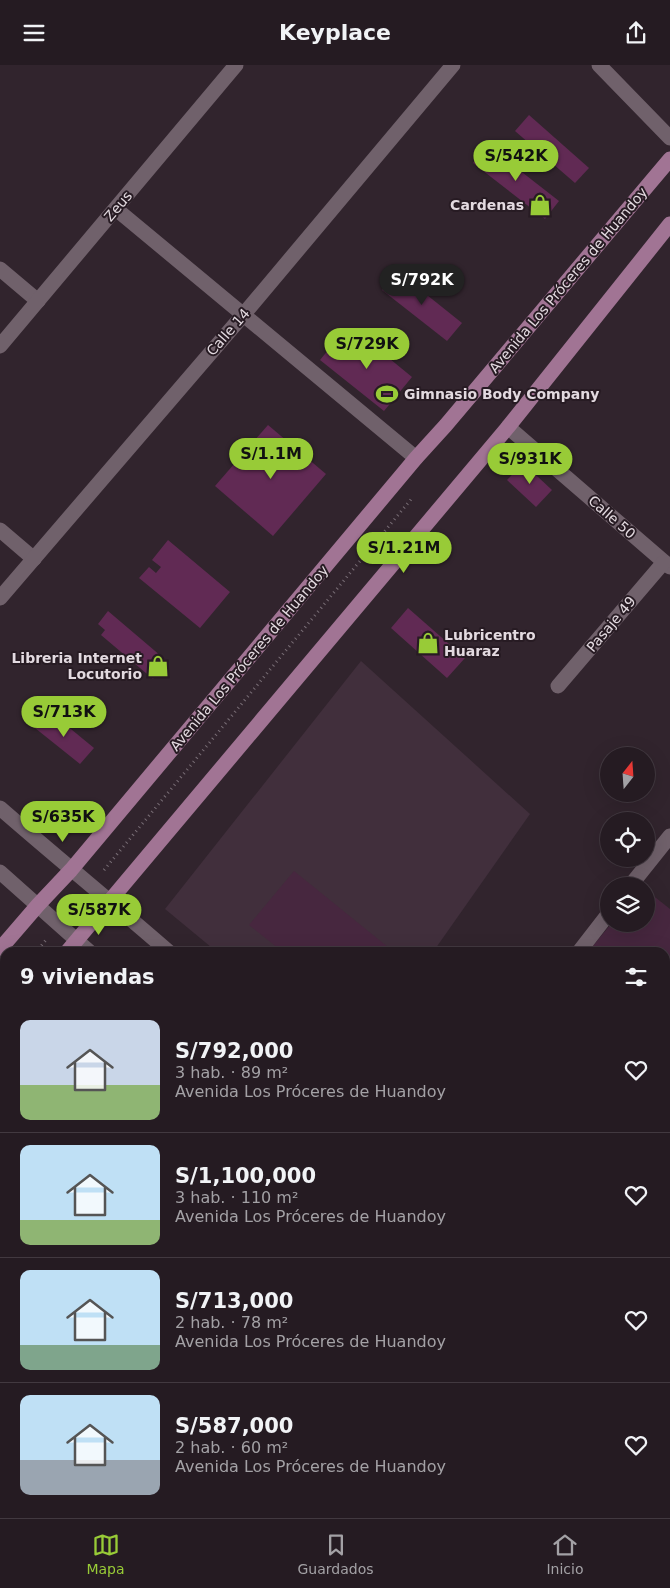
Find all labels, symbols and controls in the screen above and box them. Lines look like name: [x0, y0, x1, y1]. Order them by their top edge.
icon: menu: [20, 19, 48, 47]
icon: share: [622, 19, 650, 47]
text: Keyplace: [279, 20, 391, 45]
pin: S/542K: [475, 139, 557, 182]
text: S/542K: [484, 146, 548, 165]
street label: Avenida Los Próceres de Huandoy: [486, 184, 650, 376]
street label: Zeus: [101, 188, 135, 224]
shop icon: Cardenas: [527, 192, 553, 218]
place label: Cardenas: [450, 197, 524, 213]
pin: S/792K: [381, 263, 463, 306]
text: S/792K: [390, 270, 454, 289]
street label: Calle 14: [203, 305, 253, 359]
pin: S/729K: [326, 327, 408, 370]
text: S/729K: [335, 334, 399, 353]
sports icon: Gimnasio Body Company: [374, 381, 400, 407]
place label: Gimnasio Body Company: [404, 386, 599, 402]
pin: S/1.1M: [230, 437, 312, 480]
pin: S/931K: [489, 443, 571, 485]
text: S/1.1M: [240, 444, 302, 463]
text: S/931K: [498, 449, 562, 468]
street label: Calle 50: [585, 492, 639, 542]
pin: S/1.21M: [358, 531, 450, 574]
text: S/1.21M: [368, 538, 440, 557]
street label: Avenida Los Próceres de Huandoy: [167, 562, 331, 754]
street label: Pasaje 49: [583, 593, 639, 655]
place label: Lubricentro Huaraz: [444, 627, 536, 659]
shop icon: Lubricentro Huaraz: [415, 630, 441, 656]
place label: Libreria Internet Locutorio: [11, 650, 142, 682]
shop icon: Libreria Internet Locutorio: [145, 653, 171, 679]
pin: S/713K: [23, 695, 105, 738]
text: S/713K: [32, 702, 96, 721]
north arrow: [600, 747, 655, 803]
map controls: [600, 747, 655, 932]
pin: S/635K: [22, 801, 104, 843]
text: S/635K: [31, 807, 95, 826]
button: locate: [600, 812, 655, 867]
button: layers: [600, 877, 655, 932]
pin: S/587K: [58, 893, 140, 936]
text: S/587K: [67, 900, 131, 919]
icon: filters: [622, 963, 650, 991]
text: 9 viviendas: [20, 965, 155, 989]
text: S/792,000: [175, 1039, 293, 1063]
icon: home: [60, 1040, 120, 1100]
icon: heart: [622, 1056, 650, 1084]
text: 3 hab. · 89 m²: [175, 1063, 288, 1082]
text: Avenida Los Próceres de Huandoy: [175, 1082, 446, 1101]
text: S/1,100,000: [175, 1164, 316, 1188]
icon: home: [60, 1165, 120, 1225]
icon: heart: [622, 1181, 650, 1209]
text: 3 hab. · 110 m²: [175, 1188, 298, 1207]
text: Avenida Los Próceres de Huandoy: [175, 1207, 446, 1226]
text: S/713,000: [175, 1289, 293, 1313]
icon: home: [60, 1290, 120, 1350]
icon: heart: [622, 1306, 650, 1334]
text: 2 hab. · 78 m²: [175, 1313, 288, 1332]
text: Avenida Los Próceres de Huandoy: [175, 1332, 446, 1351]
text: S/587,000: [175, 1414, 293, 1438]
icon: home: [60, 1415, 120, 1475]
icon: heart: [622, 1431, 650, 1459]
text: 2 hab. · 60 m²: [175, 1438, 288, 1457]
text: Avenida Los Próceres de Huandoy: [175, 1457, 446, 1476]
tab: Mapa: [86, 1531, 125, 1577]
tab: Guardados: [298, 1531, 374, 1577]
tab: Inicio: [546, 1531, 584, 1577]

